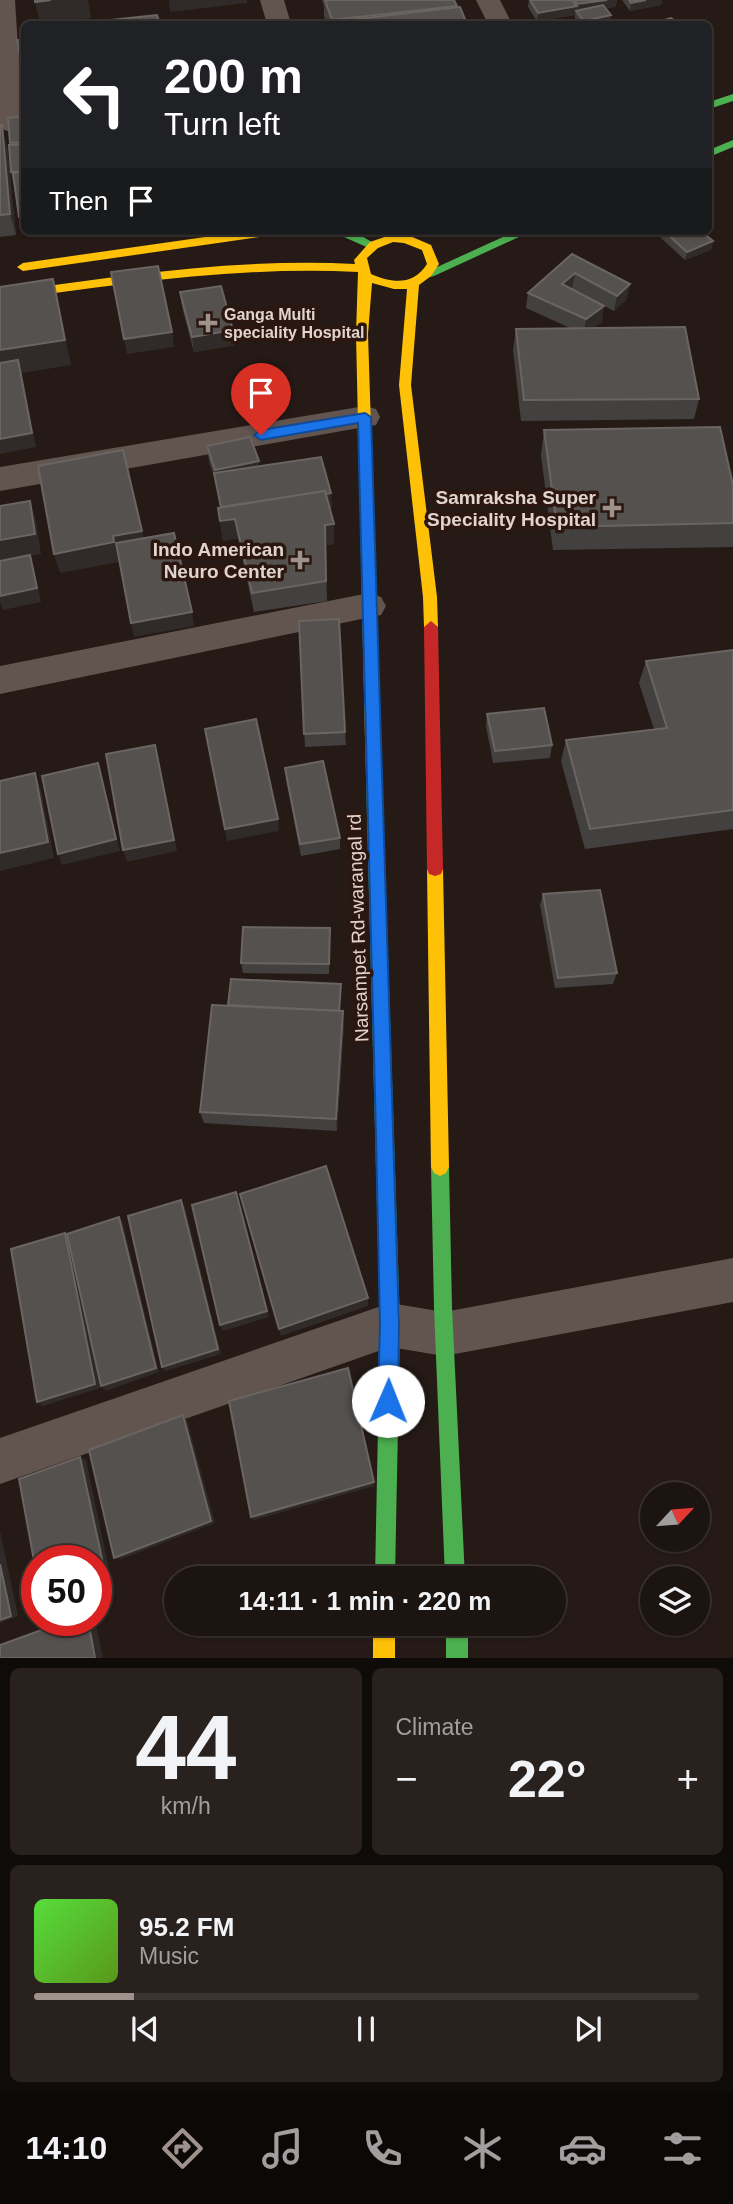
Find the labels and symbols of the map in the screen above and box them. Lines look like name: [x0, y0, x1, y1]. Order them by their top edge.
place label: Ganga Multi speciality Hospital: [224, 306, 365, 341]
marker: Ganga Multi speciality Hospital: [198, 313, 218, 333]
pin: [231, 363, 291, 435]
place label: Samraksha Super Speciality Hospital: [427, 487, 597, 530]
marker: Samraksha Super Speciality Hospital: [602, 498, 622, 518]
place label: Indo American Neuro Center: [153, 539, 285, 582]
marker: Indo American Neuro Center: [290, 550, 310, 570]
street label: Narsampet Rd-warangal rd: [344, 814, 372, 1042]
position arrow: [351, 1364, 425, 1438]
north arrow: [640, 1482, 710, 1552]
speed limit sign: 50: [21, 1545, 112, 1636]

